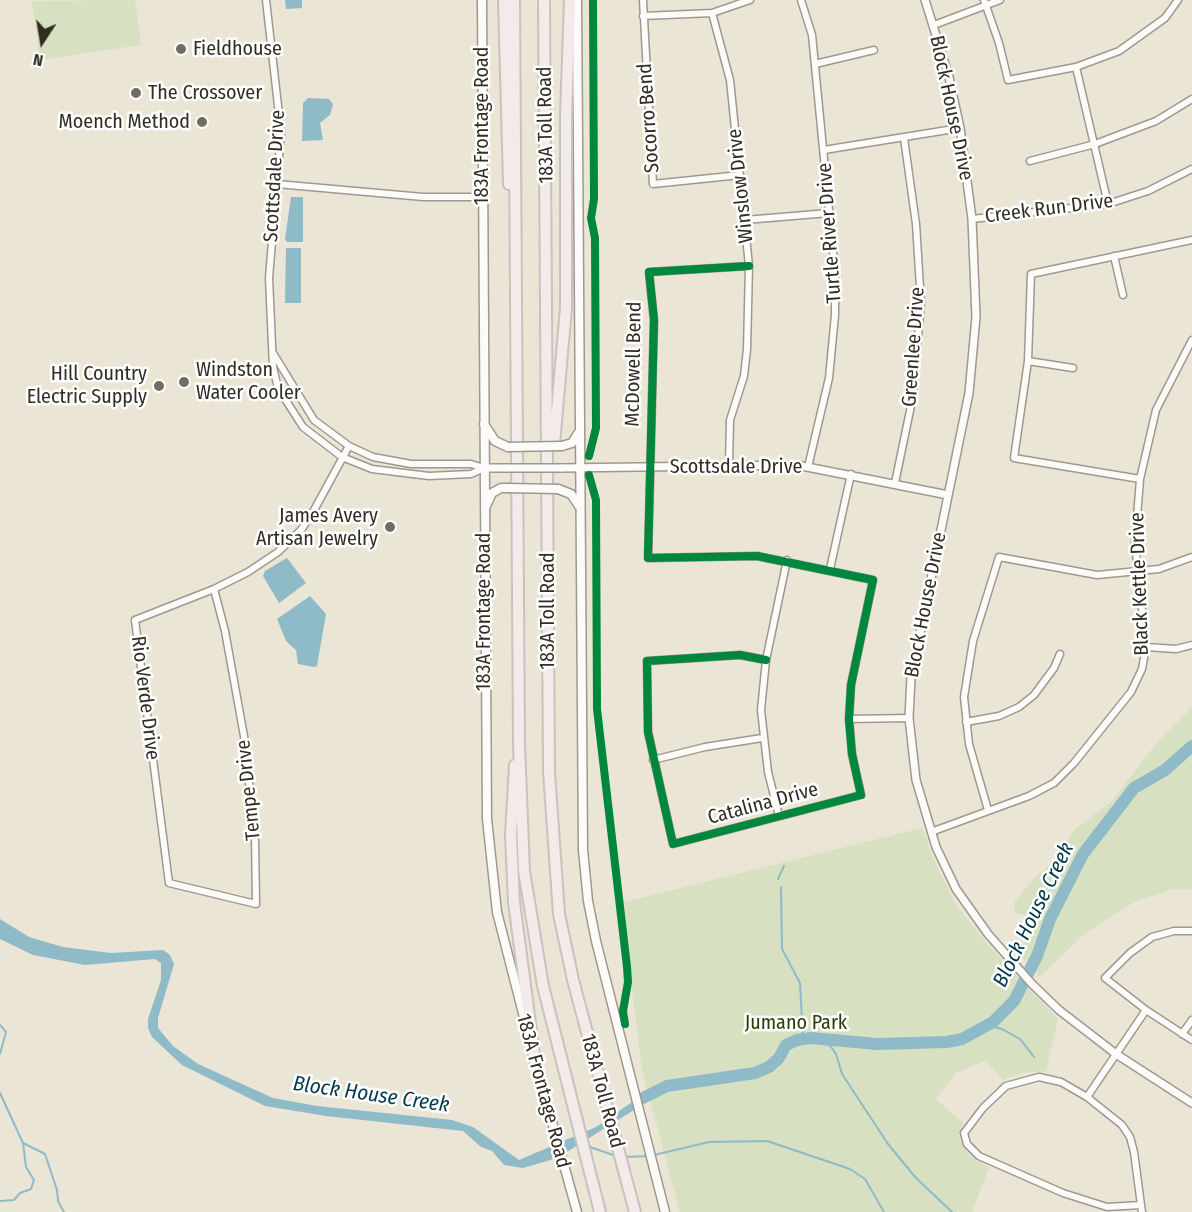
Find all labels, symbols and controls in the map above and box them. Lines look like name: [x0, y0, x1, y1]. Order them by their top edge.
north arrow: [12, 12, 72, 72]
street label: Block House Drive: [924, 33, 978, 183]
place label: Fieldhouse: [193, 37, 282, 61]
marker: Fieldhouse: [174, 42, 188, 56]
street label: 183A Frontage Road: [470, 47, 494, 205]
text: N: [31, 50, 45, 70]
street label: Socorro Bend: [633, 62, 665, 174]
street label: 183A Toll Road: [533, 66, 559, 184]
place label: The Crossover: [148, 81, 262, 105]
marker: The Crossover: [129, 86, 143, 100]
street label: Scottsdale Drive: [260, 109, 290, 243]
place label: Moench Method: [59, 110, 190, 134]
marker: Moench Method: [195, 115, 209, 129]
street label: Winslow Drive: [723, 128, 759, 244]
street label: Turtle River Drive: [813, 162, 847, 304]
street label: Creek Run Drive: [984, 189, 1114, 229]
street label: Greenlee Drive: [898, 286, 930, 408]
street label: McDowell Bend: [621, 301, 647, 427]
place label: Windston Water Cooler: [196, 358, 301, 405]
place label: Hill Country Electric Supply: [27, 362, 147, 409]
marker: Windston Water Cooler: [177, 375, 191, 389]
marker: Hill Country Electric Supply: [152, 379, 166, 393]
street label: Scottsdale Drive: [670, 455, 802, 479]
place label: James Avery Artisan Jewelry: [256, 504, 378, 551]
street label: Black Kettle Drive: [1126, 512, 1154, 656]
marker: James Avery Artisan Jewelry: [383, 520, 397, 534]
street label: Block House Drive: [900, 530, 952, 680]
street label: 183A Frontage Road: [472, 533, 496, 691]
street label: 183A Toll Road: [536, 552, 560, 670]
street label: Rio Verde Drive: [125, 635, 165, 761]
street label: Tempe Drive: [232, 739, 266, 841]
street label: Catalina Drive: [705, 778, 821, 830]
water label: Block House Creek: [988, 839, 1080, 991]
street label: 183A Frontage Road: [511, 1011, 575, 1171]
park label: Jumano Park: [745, 1011, 847, 1035]
street label: 183A Toll Road: [575, 1031, 629, 1151]
water label: Block House Creek: [291, 1072, 451, 1118]

